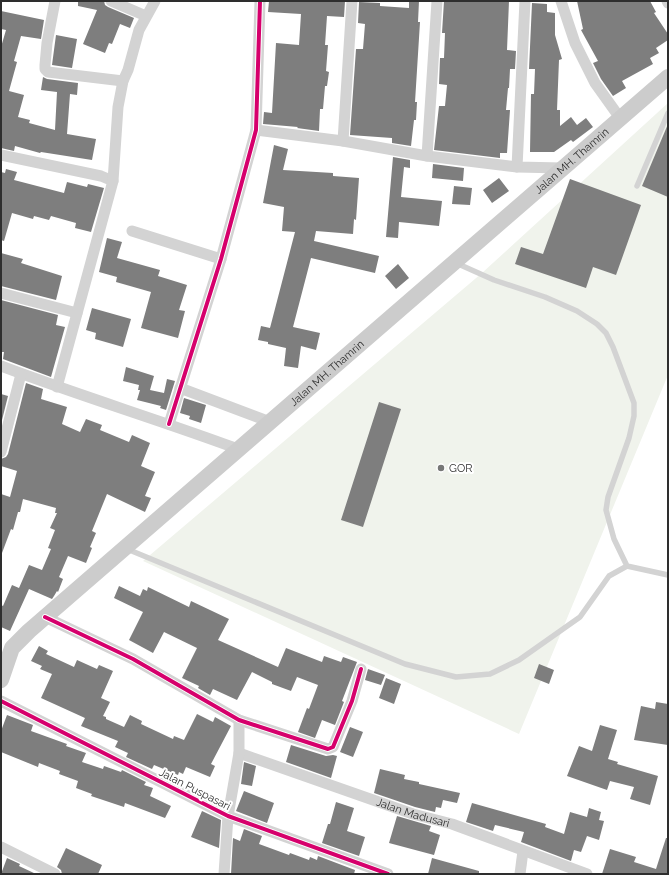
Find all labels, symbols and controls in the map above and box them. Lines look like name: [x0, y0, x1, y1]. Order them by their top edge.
street label: Jalan MH. Thamrin: [532, 125, 612, 197]
street label: Jalan MH. Thamrin: [287, 338, 367, 409]
place label: GOR: [449, 462, 472, 475]
marker: GOR: [436, 463, 446, 473]
street label: Jalan Puspasari: [157, 766, 233, 813]
street label: Jalan Madusari: [374, 796, 451, 830]

